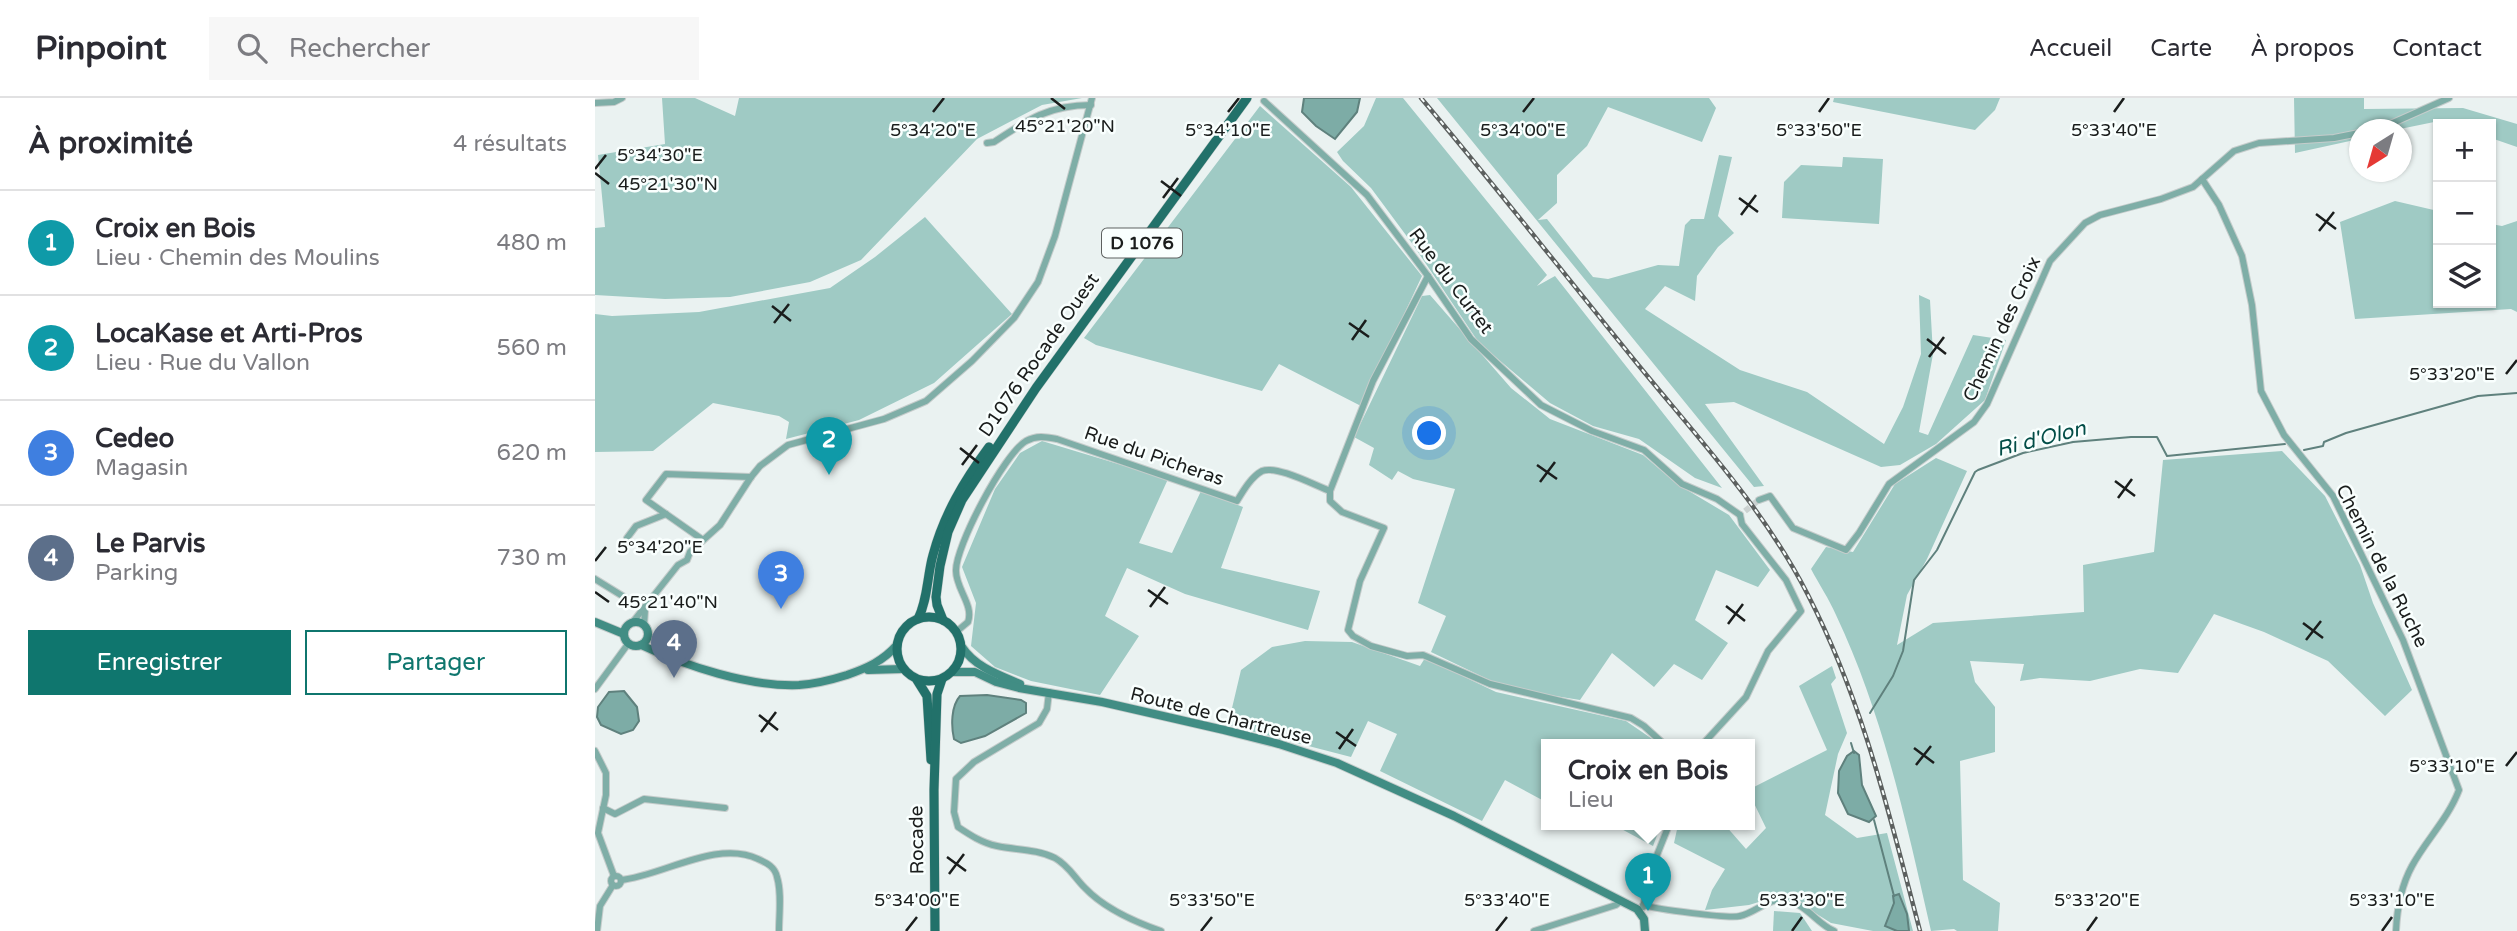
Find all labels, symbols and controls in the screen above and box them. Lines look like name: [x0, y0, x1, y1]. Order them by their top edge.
search box: [209, 17, 699, 80]
text: Pinpoint: [35, 29, 167, 68]
icon: search: [233, 29, 271, 67]
text: Rechercher: [289, 33, 430, 64]
text: Accueil: [2029, 34, 2112, 63]
text: Carte: [2150, 34, 2212, 63]
text: À propos: [2250, 34, 2354, 63]
text: Contact: [2392, 34, 2482, 63]
text: 45°21'20"N: [1015, 115, 1115, 137]
text: 5°34'20"E: [890, 119, 976, 141]
text: 5°34'10"E: [1185, 119, 1271, 141]
text: 5°34'00"E: [1480, 119, 1566, 141]
text: 5°33'50"E: [1776, 119, 1862, 141]
text: 5°33'40"E: [2071, 119, 2157, 141]
north arrow: [2349, 119, 2412, 182]
map controls: [2433, 119, 2496, 308]
button: +: [2433, 119, 2496, 182]
text: À proximité: [28, 125, 193, 162]
text: 4 résultats: [453, 130, 567, 158]
text: 5°34'30"E: [617, 144, 703, 166]
text: 45°21'30"N: [618, 173, 718, 195]
button: −: [2433, 182, 2496, 245]
text: Croix en Bois: [95, 213, 256, 244]
street label: Rue du Curtet: [1404, 224, 1498, 338]
road number: D 1076: [1102, 228, 1182, 258]
text: 1: [44, 229, 58, 257]
text: 480 m: [497, 229, 567, 257]
text: Lieu · Chemin des Moulins: [95, 244, 380, 272]
button: layers: [2433, 245, 2496, 308]
street label: Chemin des Croix: [1959, 253, 2045, 405]
street label: D1076 Rocade Ouest: [974, 269, 1104, 441]
text: LocaKase et Arti-Pros: [95, 318, 363, 349]
text: 2: [44, 334, 58, 362]
text: 560 m: [497, 334, 567, 362]
text: Lieu · Rue du Vallon: [95, 349, 310, 377]
text: 5°33'20"E: [2409, 363, 2495, 385]
your location: [1412, 416, 1446, 450]
water label: Ri d'Olon: [1994, 416, 2089, 462]
pin: 2: [806, 417, 852, 475]
street label: Rue du Picheras: [1081, 422, 1227, 490]
text: Cedeo: [95, 423, 174, 454]
text: 3: [44, 439, 58, 467]
text: 620 m: [497, 439, 567, 467]
text: Magasin: [95, 454, 188, 482]
street label: Chemin de la Ruche: [2331, 481, 2433, 651]
text: Le Parvis: [95, 528, 206, 559]
text: 5°34'20"E: [617, 536, 703, 558]
text: 4: [44, 544, 58, 572]
text: 730 m: [497, 544, 567, 572]
pin: 3: [758, 551, 804, 609]
text: Parking: [95, 559, 178, 587]
text: 45°21'40"N: [618, 591, 718, 613]
pin: 4: [651, 620, 697, 678]
button: Enregistrer: [28, 630, 291, 695]
button: Partager: [305, 630, 567, 695]
street label: Route de Chartreuse: [1128, 683, 1314, 749]
popup: [1541, 739, 1755, 830]
text: Croix en Bois: [1568, 755, 1728, 786]
text: 5°33'10"E: [2409, 755, 2495, 777]
text: Lieu: [1568, 786, 1614, 814]
street label: Rocade: [905, 805, 929, 875]
pin: 1: [1625, 853, 1671, 911]
text: 5°34'00"E: [874, 889, 960, 911]
text: 5°33'50"E: [1169, 889, 1255, 911]
text: 5°33'40"E: [1464, 889, 1550, 911]
text: 5°33'30"E: [1759, 889, 1845, 911]
text: 5°33'20"E: [2054, 889, 2140, 911]
text: 5°33'10"E: [2349, 889, 2435, 911]

